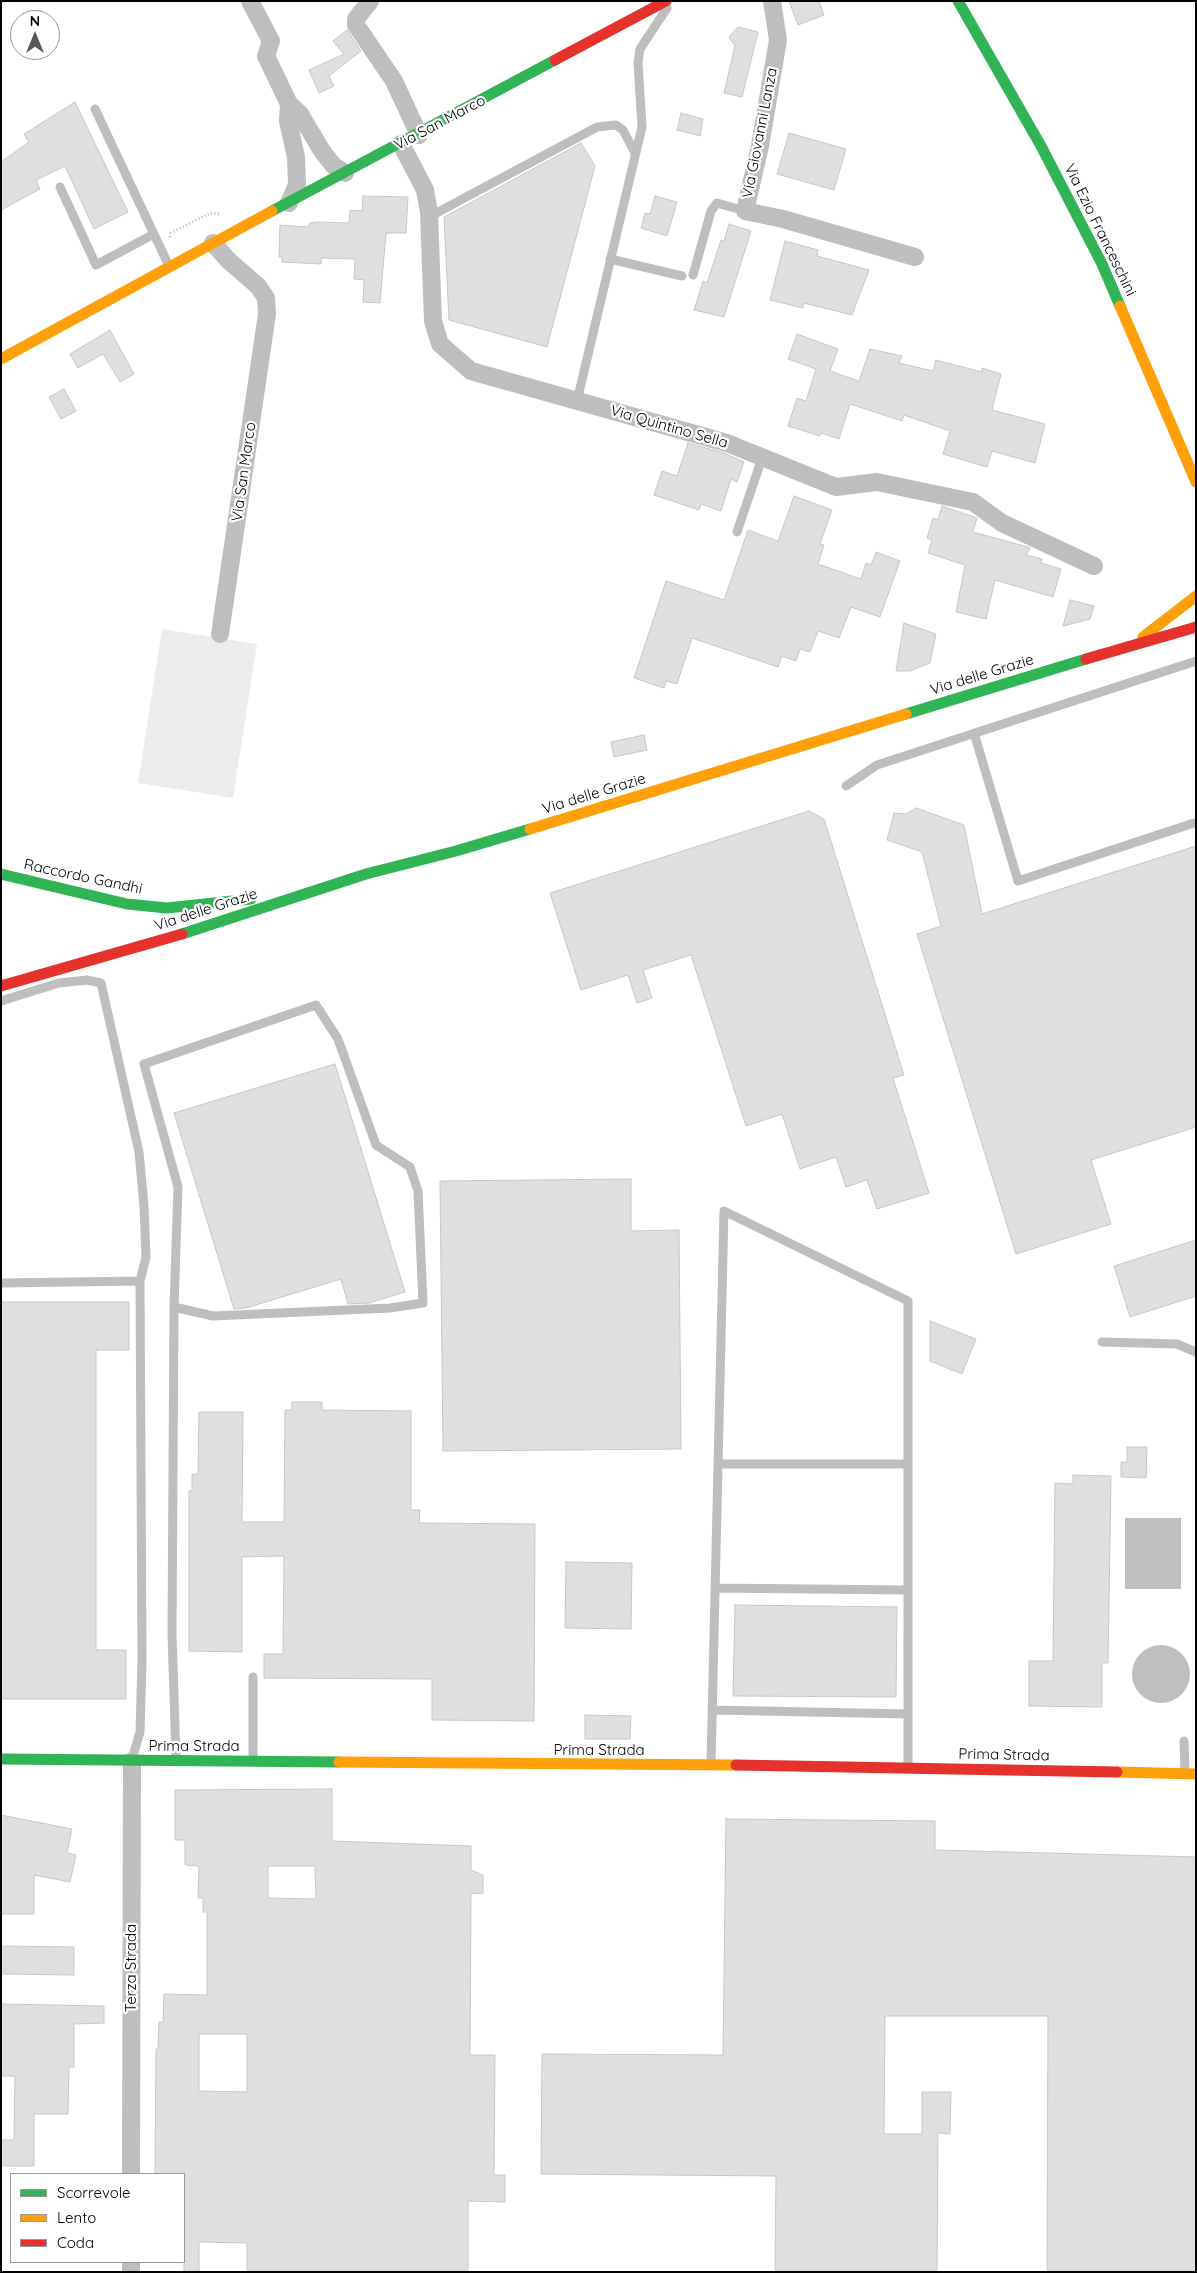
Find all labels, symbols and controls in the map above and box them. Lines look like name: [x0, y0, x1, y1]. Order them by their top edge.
north arrow: [10, 10, 60, 60]
text: N: [30, 12, 40, 30]
street label: Via Giovanni Lanza: [739, 66, 781, 200]
street label: Via San Marco: [391, 91, 489, 155]
street label: Via Ezio Franceschini: [1060, 161, 1140, 299]
street label: Via Quintino Sella: [608, 402, 730, 452]
street label: Via San Marco: [228, 421, 260, 523]
street label: Via delle Grazie: [928, 651, 1036, 699]
street label: Via delle Grazie: [540, 770, 648, 818]
street label: Raccordo Gandhi: [22, 856, 144, 898]
street label: Via delle Grazie: [152, 885, 260, 935]
street label: Prima Strada: [148, 1737, 240, 1755]
street label: Prima Strada: [553, 1741, 645, 1759]
street label: Prima Strada: [958, 1745, 1050, 1765]
street label: Terza Strada: [122, 1924, 140, 2012]
legend: [10, 2173, 185, 2263]
text: Scorrevole: [57, 2183, 131, 2202]
text: Lento: [57, 2208, 96, 2227]
text: Coda: [57, 2233, 94, 2252]

